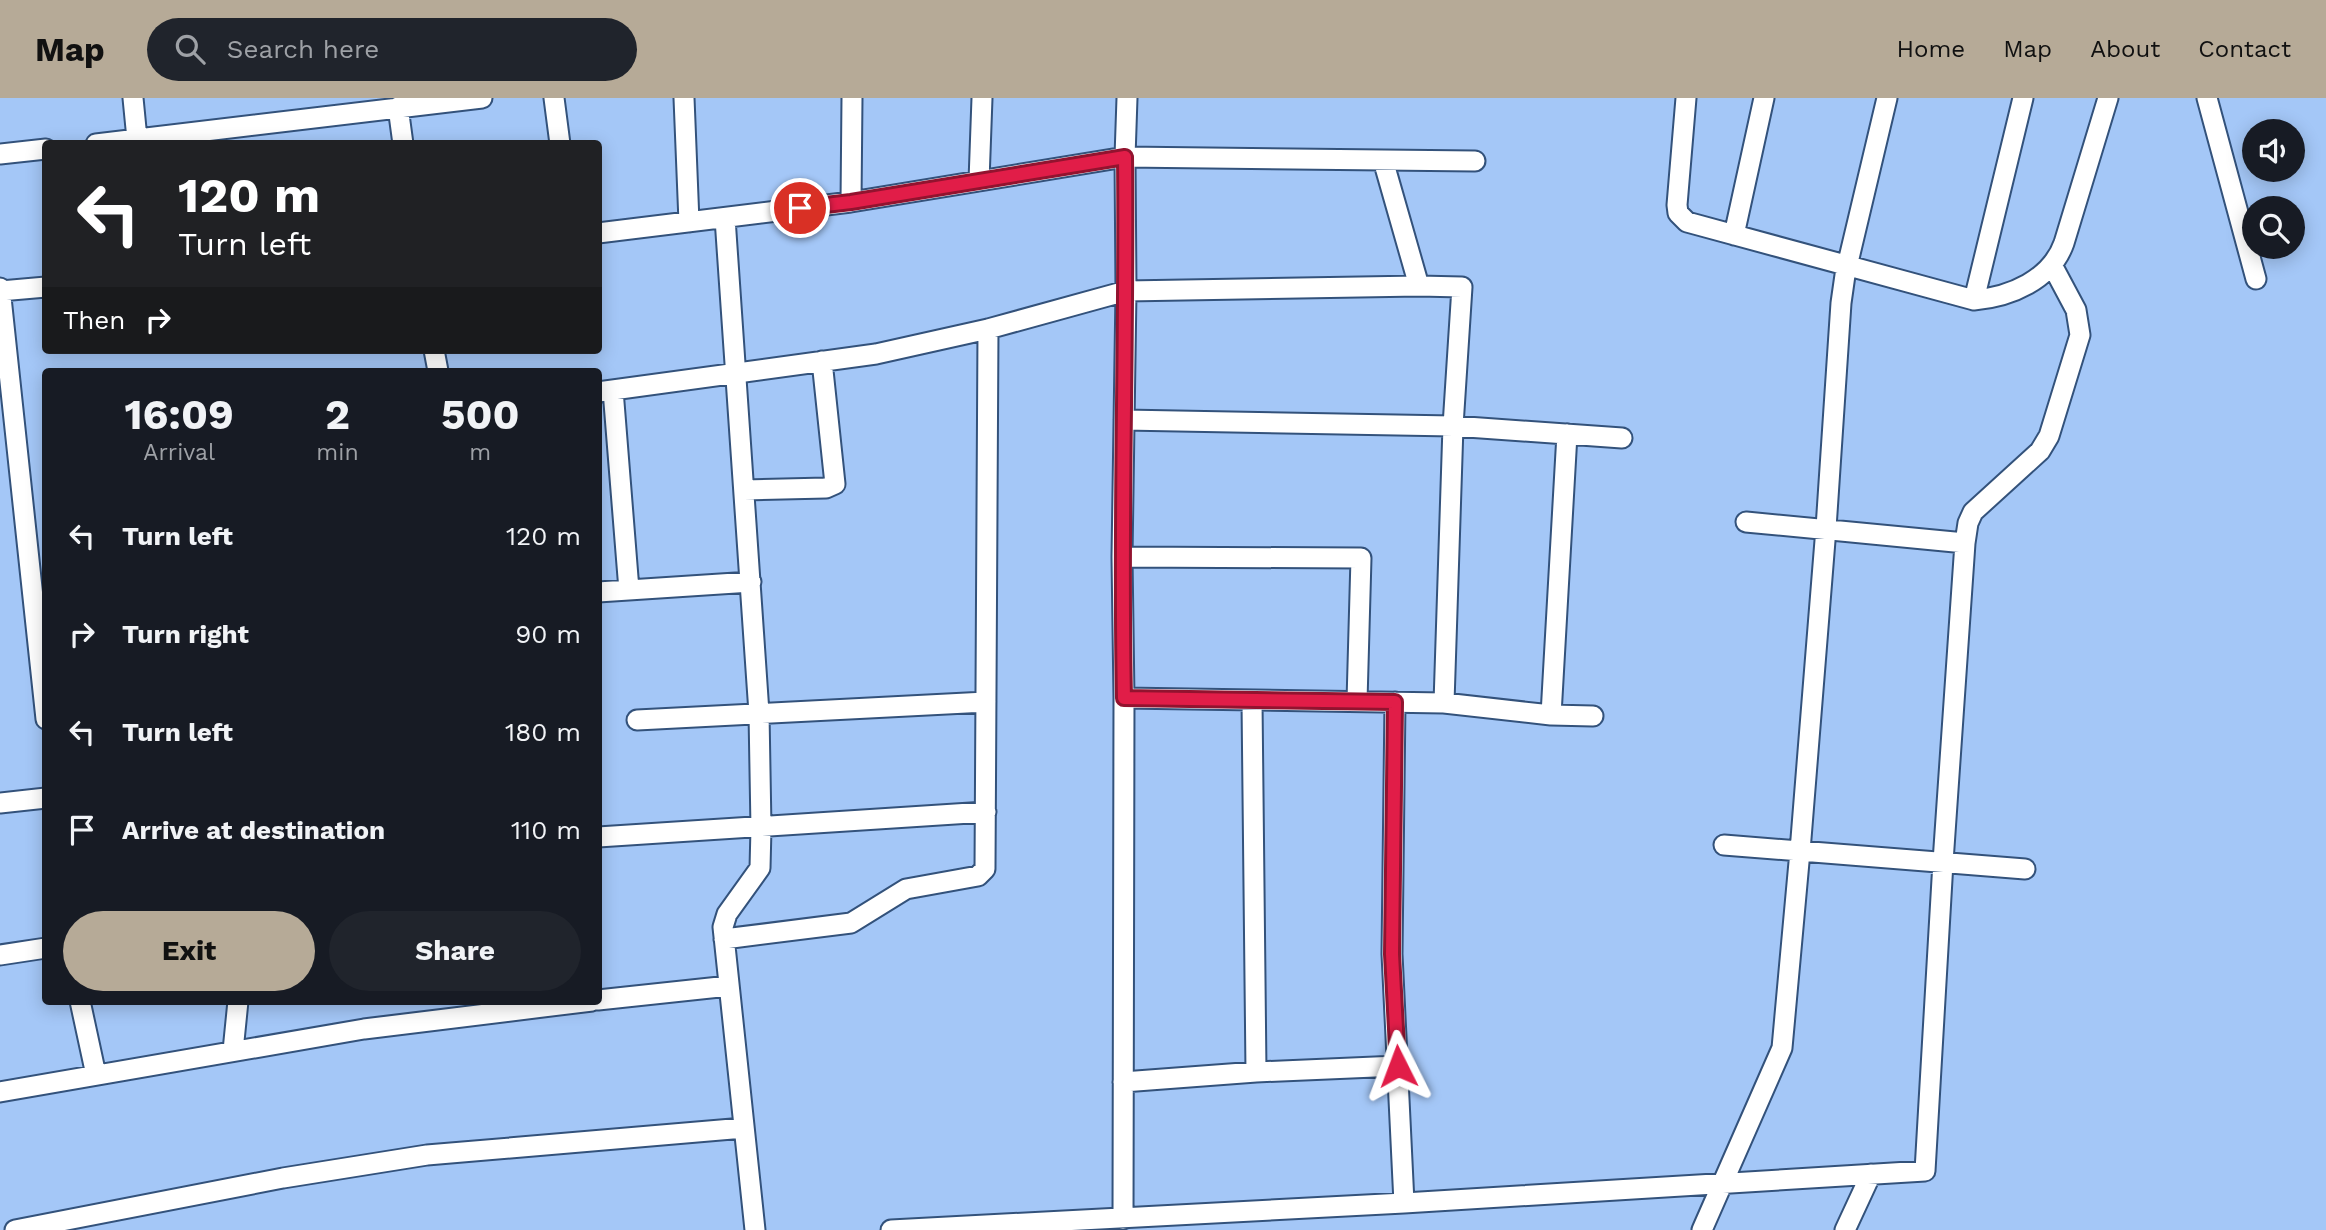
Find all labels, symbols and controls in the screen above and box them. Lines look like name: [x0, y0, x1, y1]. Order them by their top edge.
search box: [147, 18, 637, 81]
text: Map: [35, 30, 105, 69]
icon: search: [171, 30, 209, 68]
text: Search here: [227, 34, 379, 64]
text: Home: [1897, 35, 1965, 63]
text: Map: [2003, 35, 2052, 63]
text: About: [2090, 35, 2160, 63]
text: Contact: [2198, 35, 2291, 63]
map controls: [2242, 119, 2305, 259]
button: sound: [2242, 119, 2305, 182]
text: 120 m: [178, 166, 320, 224]
icon: left: [63, 168, 154, 259]
pin: [770, 178, 830, 238]
icon: arrive: [781, 189, 819, 227]
button: search: [2242, 196, 2305, 259]
text: Turn left: [178, 225, 311, 263]
icon: right: [139, 301, 177, 339]
text: Then: [63, 305, 125, 335]
text: 16:09: [124, 390, 234, 439]
text: 2: [325, 390, 350, 439]
text: 500: [441, 390, 520, 439]
text: Arrival: [143, 439, 215, 466]
text: min: [316, 439, 359, 466]
text: m: [469, 439, 491, 466]
icon: left: [63, 517, 101, 555]
text: Turn left: [122, 521, 233, 551]
text: 120 m: [506, 521, 581, 551]
icon: right: [63, 615, 101, 653]
text: Turn right: [122, 619, 249, 649]
text: 90 m: [515, 619, 581, 649]
icon: left: [63, 713, 101, 751]
text: Turn left: [122, 717, 233, 747]
text: 180 m: [505, 717, 581, 747]
icon: arrive: [63, 811, 101, 849]
text: Arrive at destination: [122, 815, 385, 845]
text: 110 m: [511, 815, 581, 845]
button: Exit: [63, 911, 315, 991]
button: Share: [329, 911, 581, 991]
position arrow: [1361, 1029, 1435, 1103]

